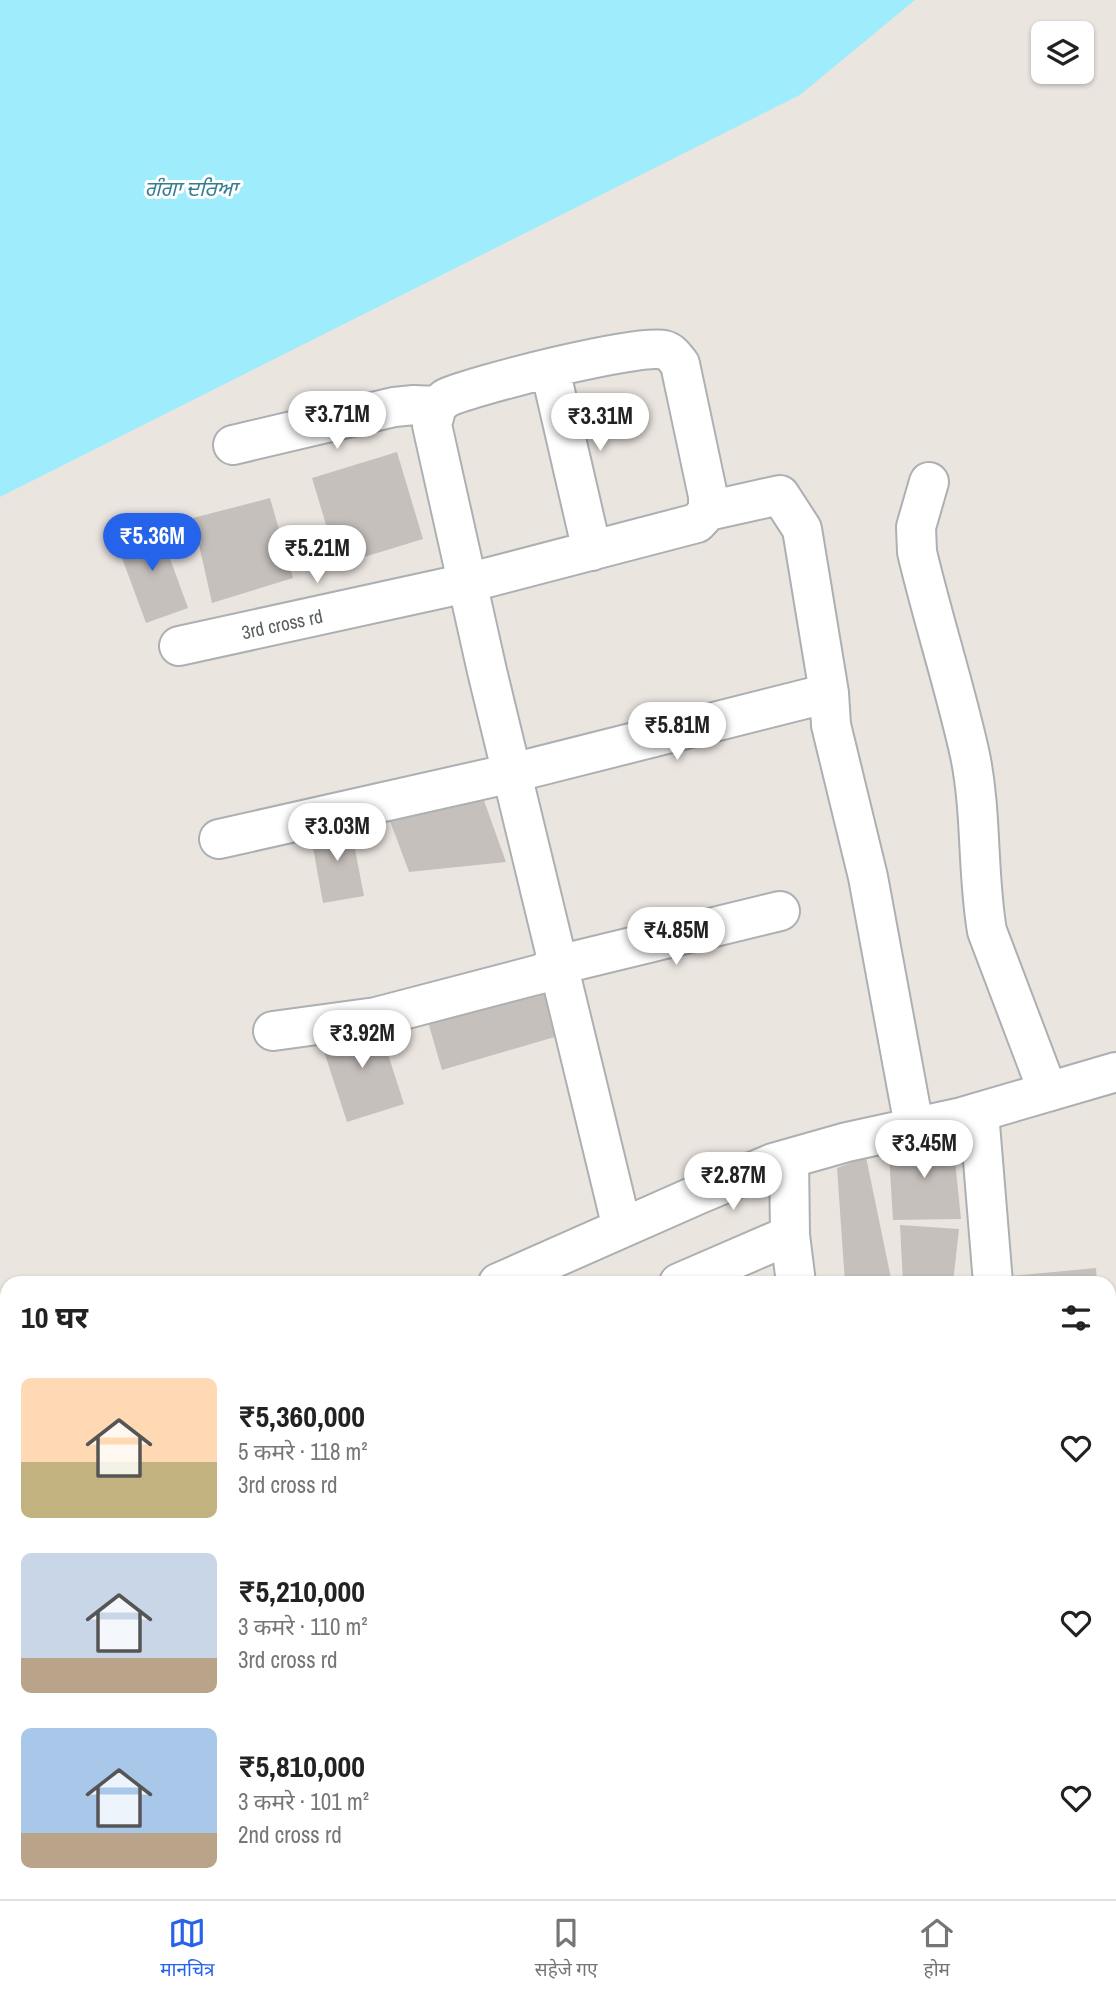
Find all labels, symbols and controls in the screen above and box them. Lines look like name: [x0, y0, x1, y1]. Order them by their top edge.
map controls: [1031, 21, 1094, 84]
button: layers: [1031, 21, 1094, 84]
water label: ਗੰਗਾ ਦਰਿਆ: [145, 174, 241, 203]
pin: ₹3.71M: [280, 392, 394, 451]
pin: ₹3.31M: [543, 393, 657, 453]
text: ₹3.71M: [304, 398, 370, 429]
text: ₹3.31M: [567, 400, 633, 431]
pin: ₹5.36M: [95, 514, 209, 573]
text: ₹5.36M: [119, 520, 185, 551]
pin: ₹5.21M: [260, 526, 374, 585]
text: ₹5.21M: [284, 532, 350, 563]
street label: 3rd cross rd: [239, 603, 325, 645]
pin: ₹5.81M: [620, 702, 734, 762]
text: ₹5.81M: [644, 709, 710, 740]
pin: ₹3.03M: [280, 804, 394, 863]
text: ₹3.03M: [304, 810, 370, 841]
pin: ₹4.85M: [619, 908, 733, 967]
text: ₹4.85M: [643, 914, 709, 945]
pin: ₹3.92M: [305, 1010, 419, 1070]
text: ₹3.92M: [329, 1017, 395, 1048]
pin: ₹3.45M: [867, 1120, 981, 1180]
text: ₹3.45M: [891, 1127, 957, 1158]
pin: ₹2.87M: [676, 1152, 790, 1212]
text: ₹2.87M: [700, 1159, 766, 1190]
text: 10 घर: [21, 1297, 88, 1337]
icon: filters: [1057, 1299, 1095, 1337]
text: ₹5,360,000: [238, 1396, 365, 1436]
icon: home: [77, 1406, 161, 1490]
icon: heart: [1057, 1429, 1095, 1467]
text: 5 कमरे · 118 m²: [238, 1436, 368, 1467]
text: 3rd cross rd: [238, 1469, 338, 1500]
text: ₹5,210,000: [238, 1571, 365, 1611]
icon: home: [77, 1581, 161, 1665]
icon: heart: [1057, 1604, 1095, 1642]
text: 3 कमरे · 110 m²: [238, 1611, 368, 1642]
text: 3rd cross rd: [238, 1644, 338, 1675]
text: ₹5,810,000: [238, 1746, 365, 1786]
icon: home: [77, 1756, 161, 1840]
icon: heart: [1057, 1779, 1095, 1817]
text: 3 कमरे · 101 m²: [238, 1786, 369, 1817]
text: 2nd cross rd: [238, 1819, 342, 1850]
tab: मानचित्र: [160, 1914, 214, 1984]
tab: सहेजे गए: [535, 1914, 597, 1984]
tab: होम: [918, 1914, 956, 1984]

